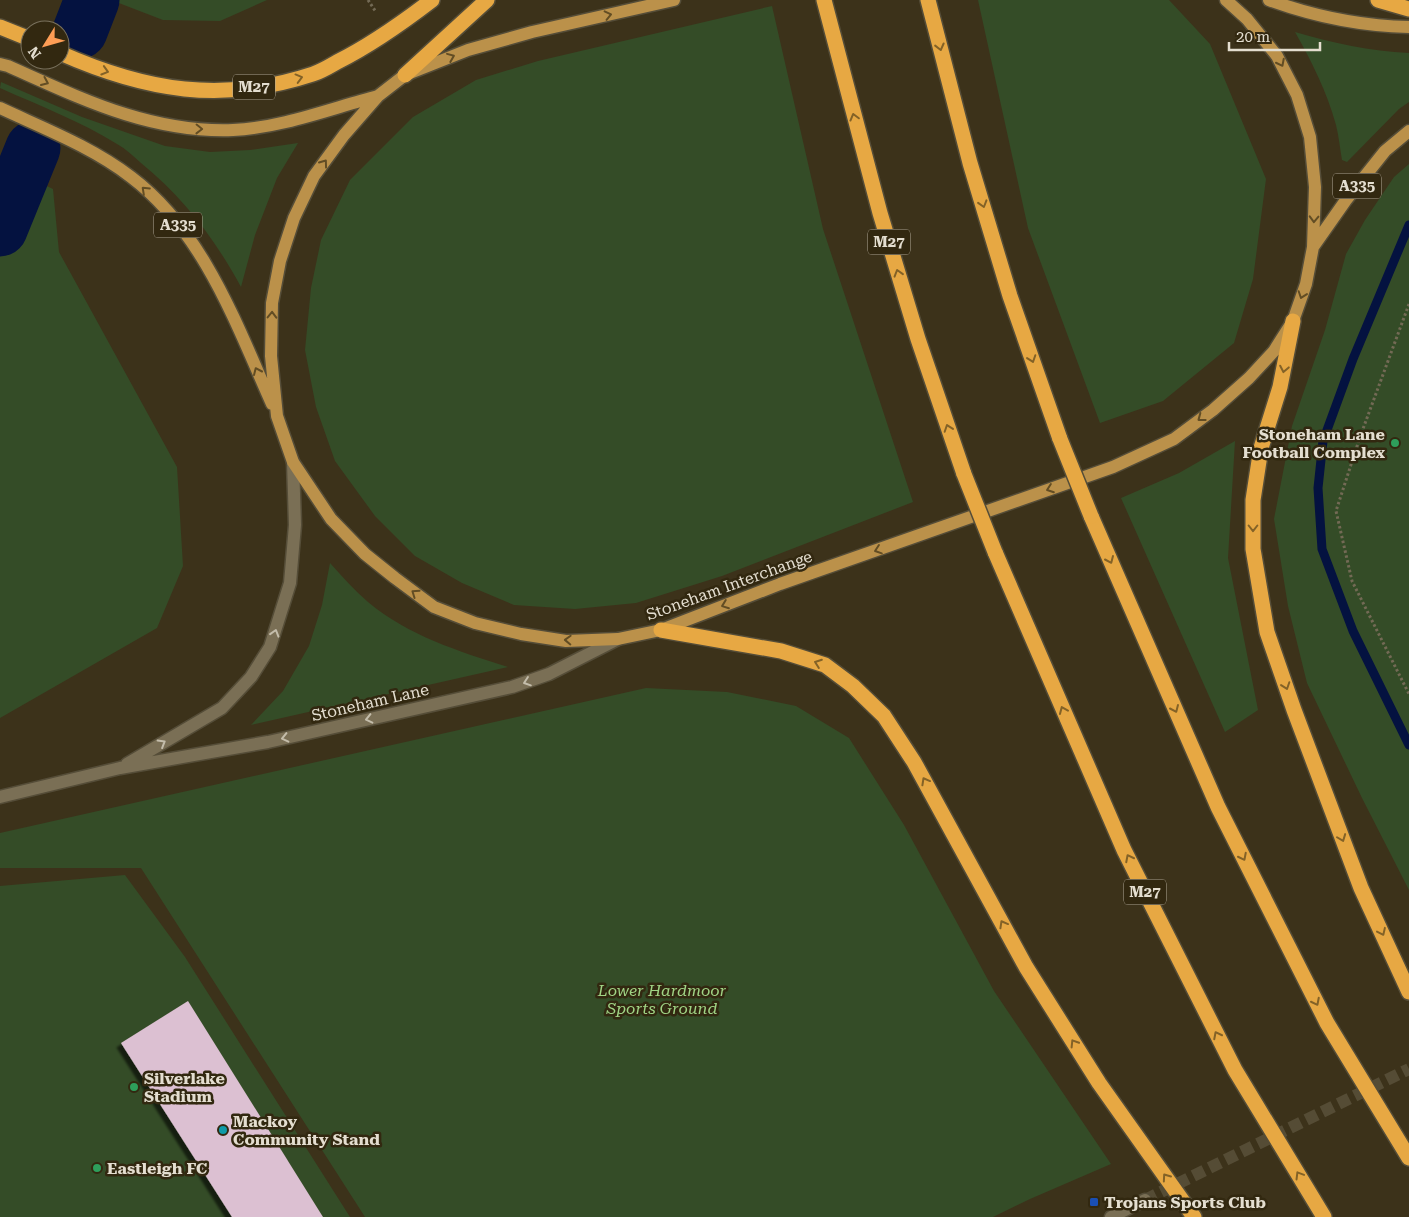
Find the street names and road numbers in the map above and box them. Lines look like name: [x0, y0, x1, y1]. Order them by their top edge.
road number: M27: [233, 74, 275, 100]
road number: A335: [1333, 174, 1381, 198]
road number: A335: [154, 212, 202, 238]
road number: M27: [868, 230, 910, 254]
street label: Stoneham Interchange: [644, 547, 815, 624]
street label: Stoneham Lane: [310, 680, 431, 725]
road number: M27: [1124, 880, 1166, 904]

